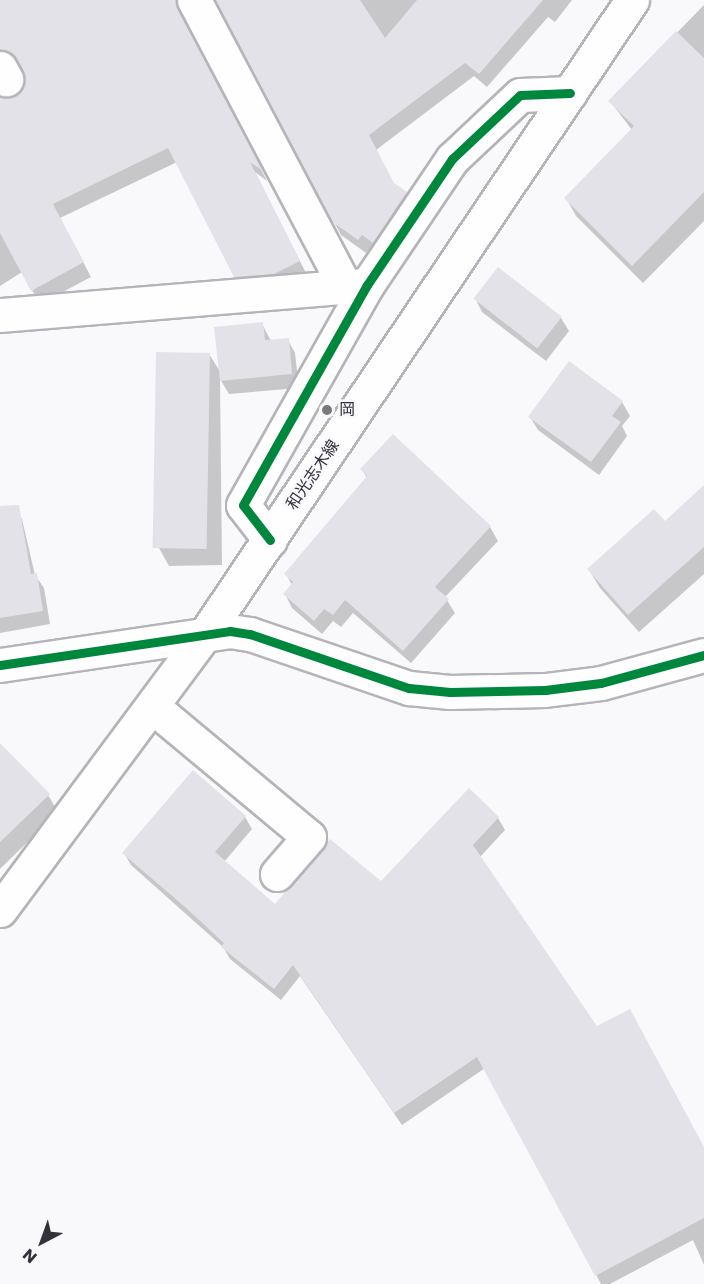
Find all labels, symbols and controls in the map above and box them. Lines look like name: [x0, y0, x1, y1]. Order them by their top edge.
place label: 岡: [339, 400, 355, 420]
marker: 岡: [320, 403, 334, 417]
street label: 和光志木線: [283, 436, 343, 514]
north arrow: [12, 1212, 72, 1272]
text: N: [18, 1243, 42, 1269]

